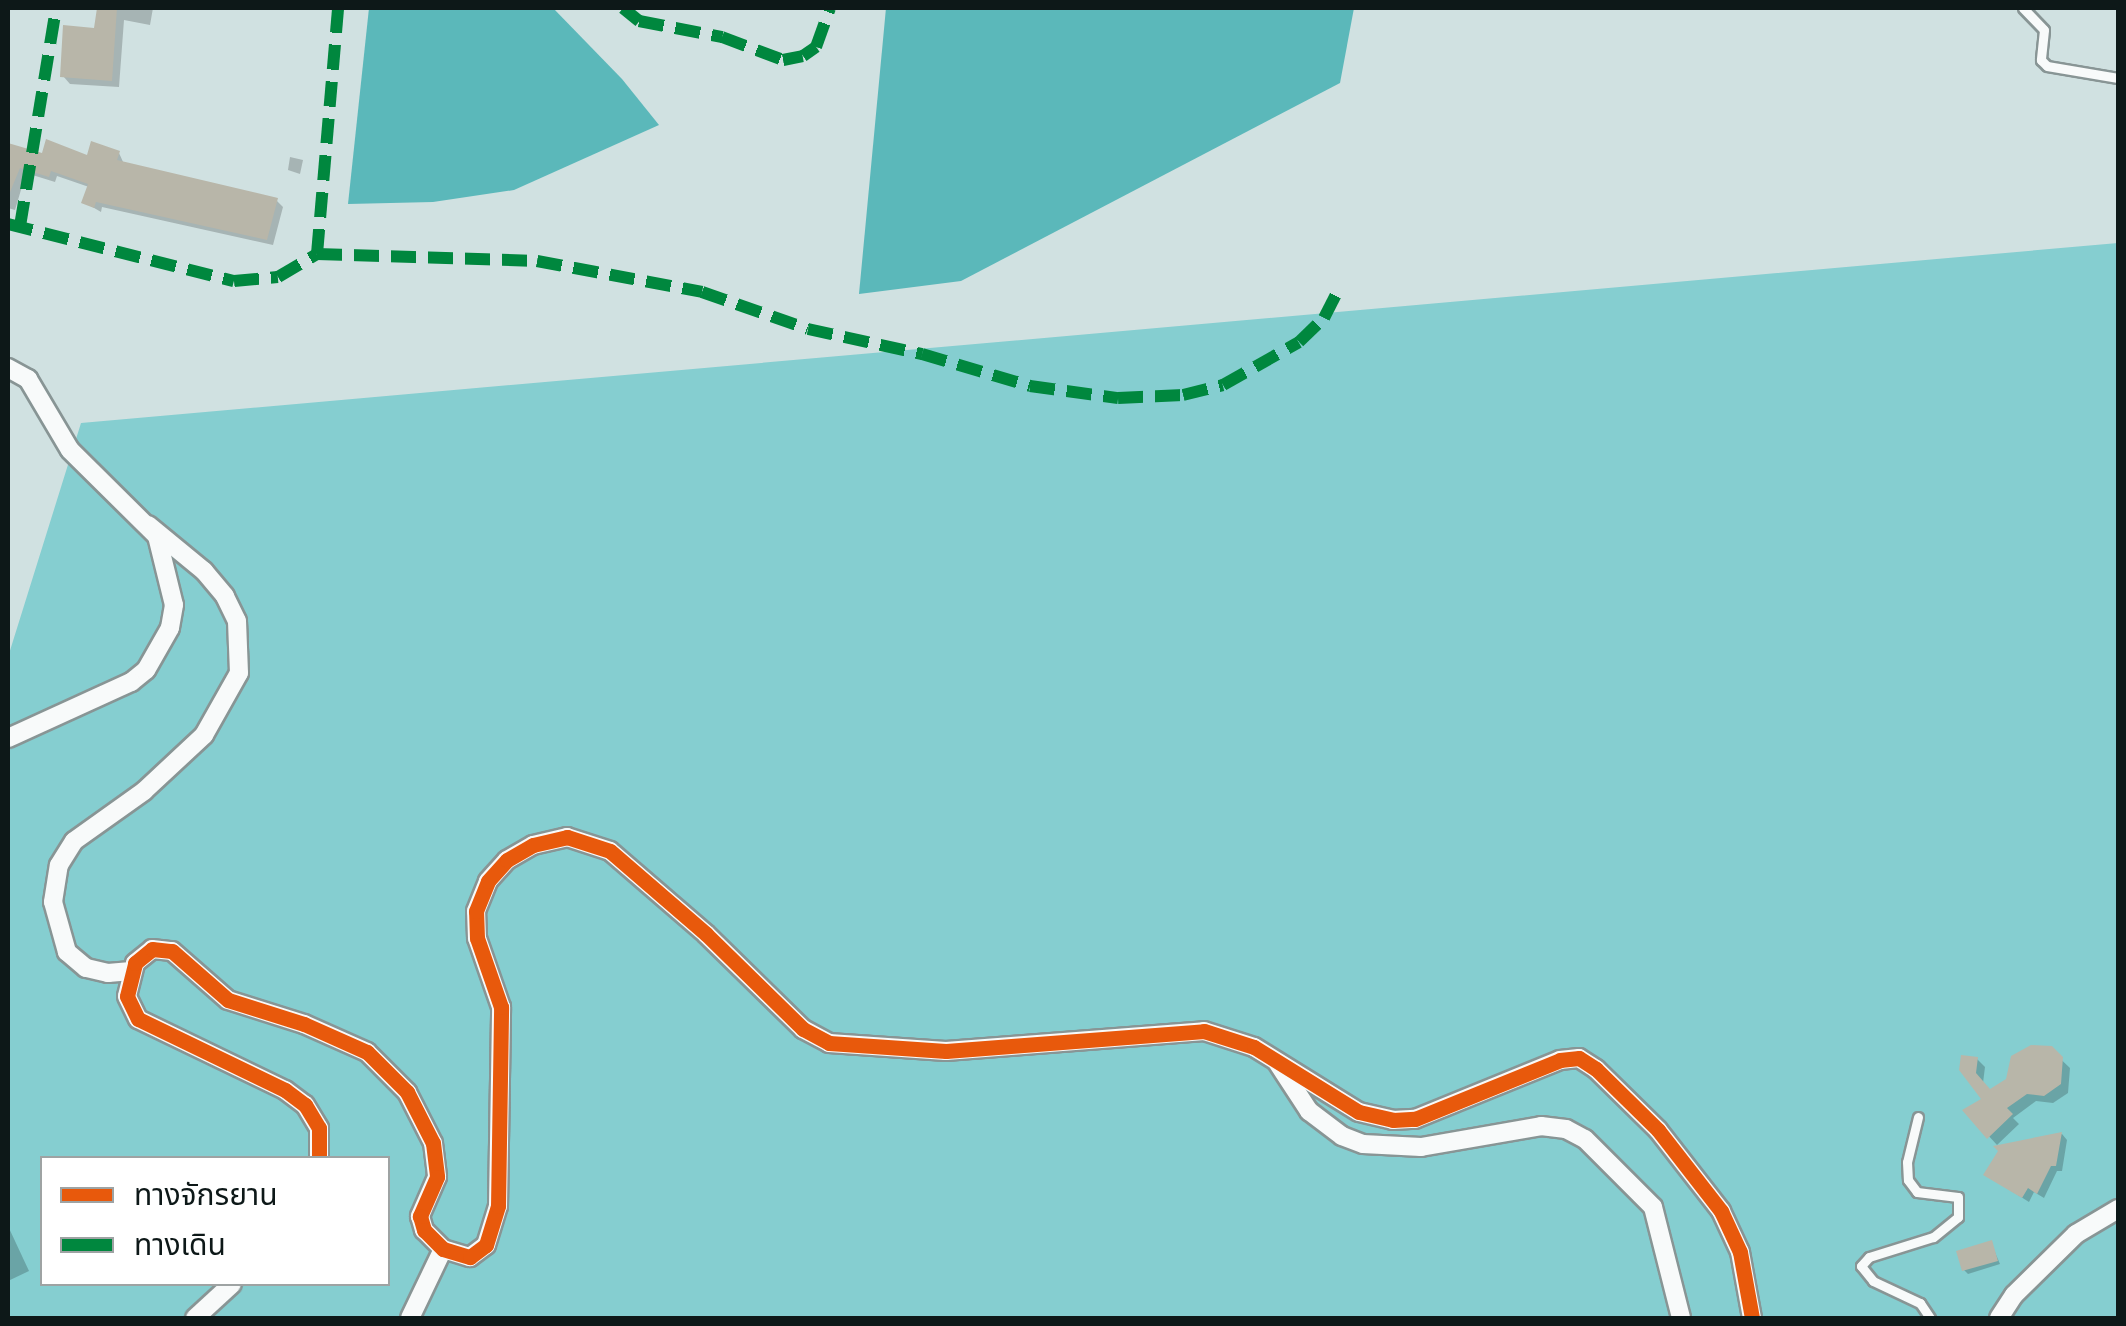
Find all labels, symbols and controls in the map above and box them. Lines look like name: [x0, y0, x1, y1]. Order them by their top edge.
legend: [40, 1156, 390, 1286]
text: ทางจักรยาน: [134, 1173, 278, 1216]
text: ทางเดิน: [134, 1223, 226, 1266]

